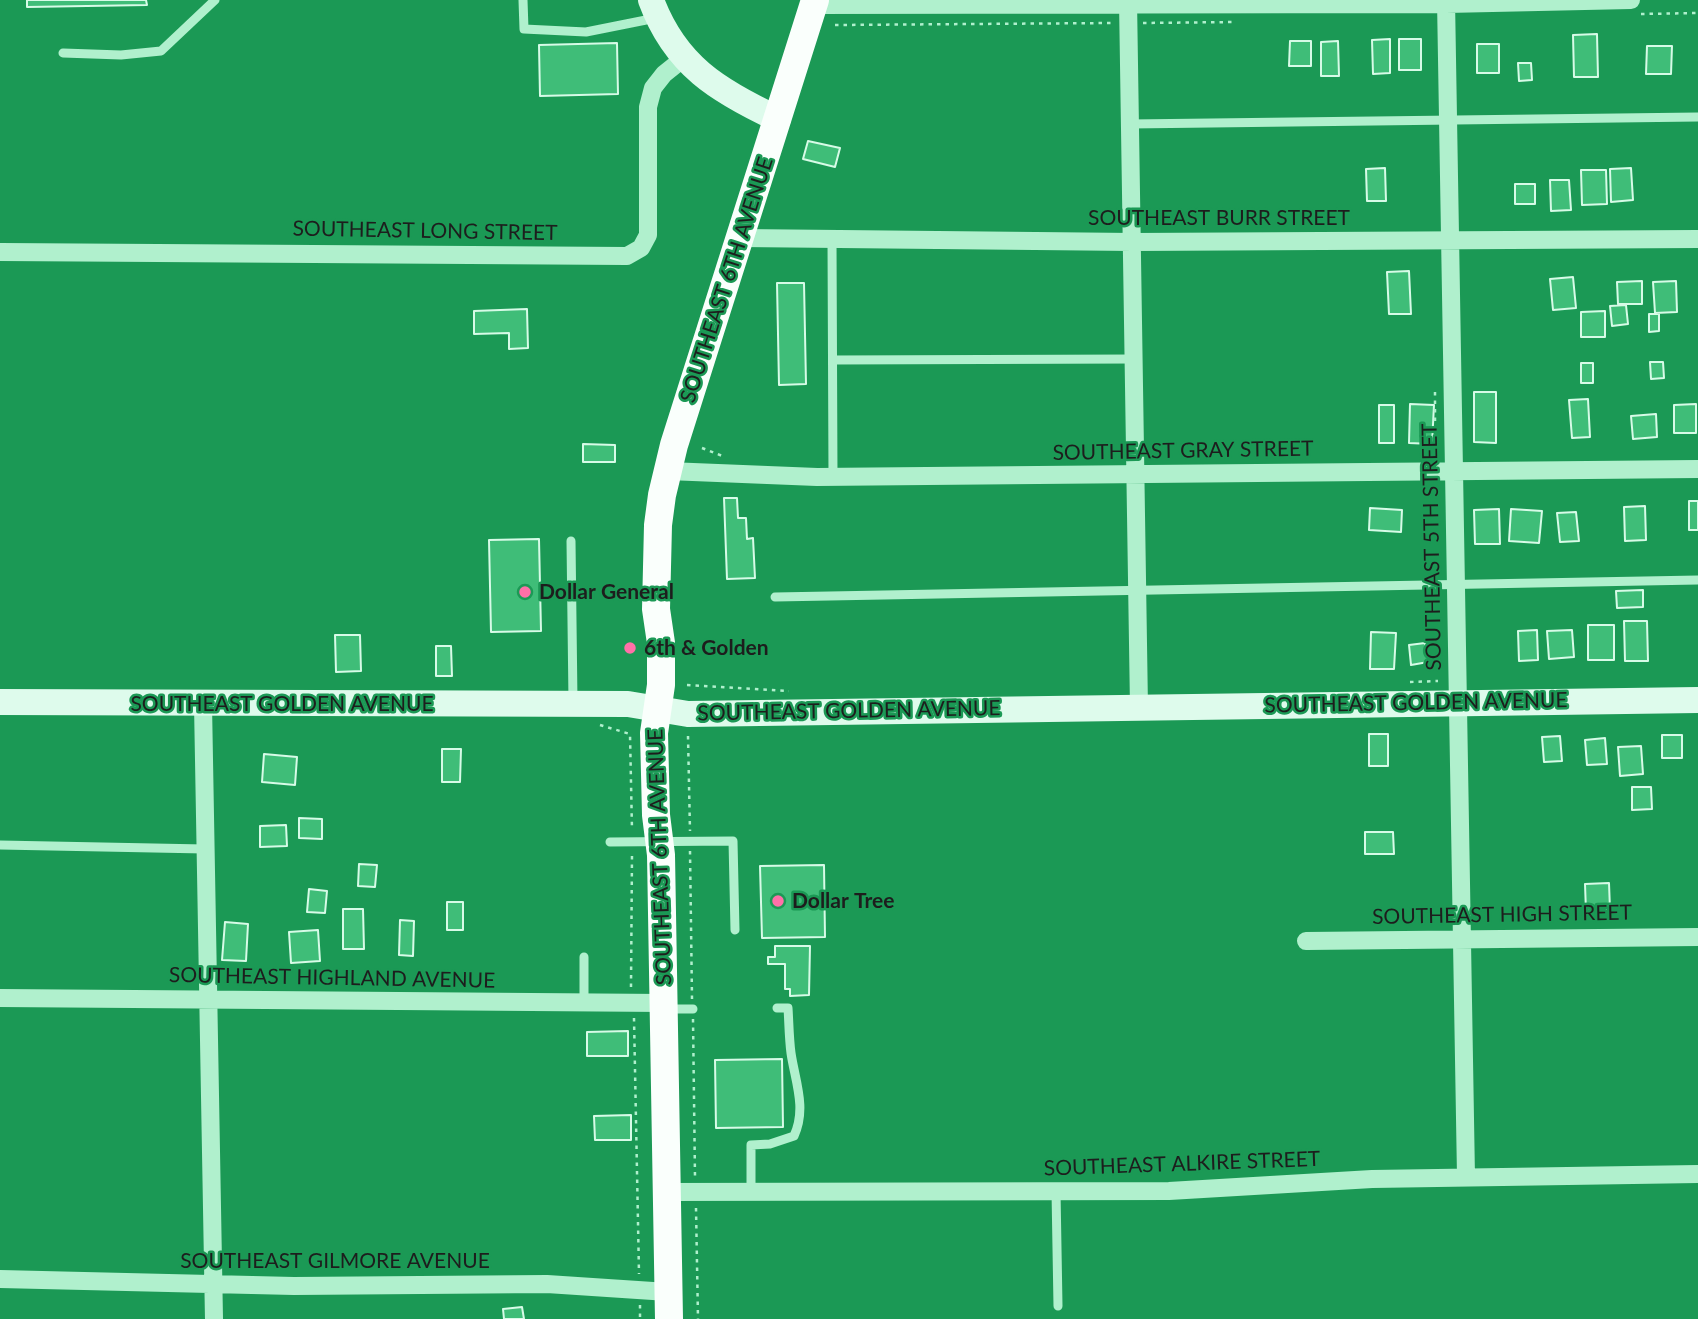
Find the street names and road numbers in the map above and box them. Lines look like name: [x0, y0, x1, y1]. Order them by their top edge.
street label: SOUTHEAST 6TH AVENUE: [675, 154, 779, 406]
street label: SOUTHEAST BURR STREET: [1088, 205, 1350, 231]
street label: SOUTHEAST LONG STREET: [292, 216, 558, 246]
street label: SOUTHEAST 5TH STREET: [1417, 423, 1447, 671]
street label: SOUTHEAST GRAY STREET: [1052, 436, 1314, 466]
street label: SOUTHEAST GOLDEN AVENUE: [1264, 688, 1568, 718]
street label: SOUTHEAST GOLDEN AVENUE: [130, 691, 434, 717]
street label: SOUTHEAST GOLDEN AVENUE: [697, 696, 1001, 726]
street label: SOUTHEAST 6TH AVENUE: [643, 728, 677, 986]
street label: SOUTHEAST HIGH STREET: [1372, 900, 1632, 930]
street label: SOUTHEAST HIGHLAND AVENUE: [169, 963, 495, 993]
street label: SOUTHEAST ALKIRE STREET: [1043, 1147, 1321, 1181]
street label: SOUTHEAST GILMORE AVENUE: [180, 1248, 490, 1274]

